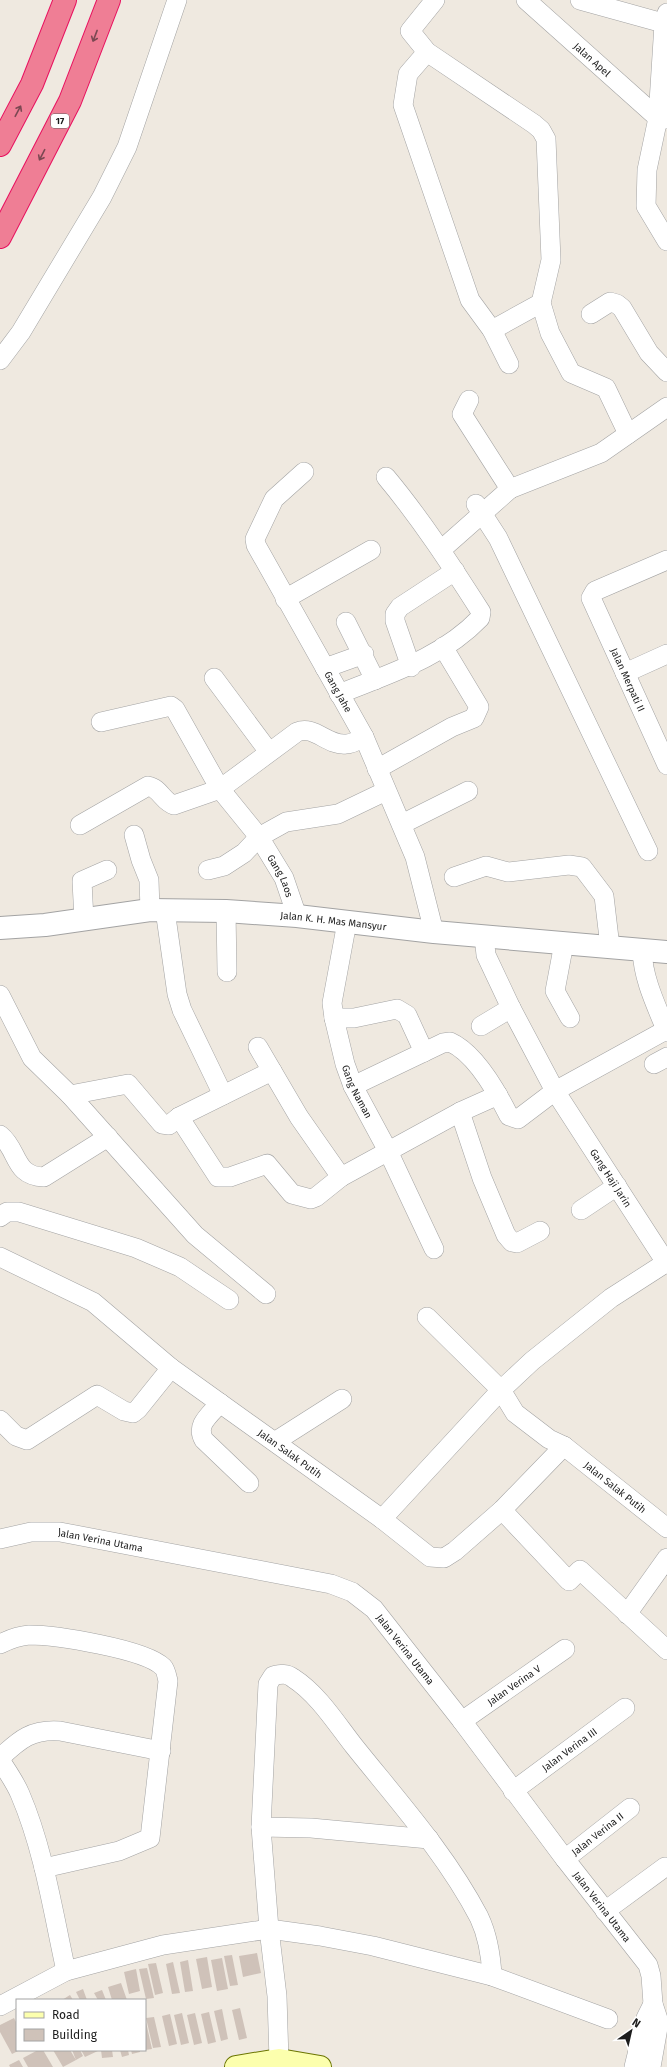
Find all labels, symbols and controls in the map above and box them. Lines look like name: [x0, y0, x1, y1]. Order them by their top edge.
one-way arrow: [90, 30, 98, 42]
street label: Jalan Apel: [571, 40, 613, 80]
one-way arrow: [15, 105, 22, 117]
road number: 17: [51, 114, 69, 128]
one-way arrow: [38, 149, 45, 161]
street label: Jalan Merpati II: [607, 646, 647, 714]
street label: Gang Jahe: [321, 669, 354, 715]
street label: Gang Laos: [264, 853, 295, 899]
street label: Jalan K. H. Mas Mansyur: [280, 910, 387, 933]
street label: Gang Naman: [339, 1064, 374, 1121]
street label: Gang Haji Jarin: [587, 1147, 634, 1210]
street label: Jalan Salak Putih: [255, 1427, 324, 1481]
street label: Jalan Salak Putih: [581, 1459, 648, 1516]
street label: Jalan Verina Utama: [58, 1527, 144, 1555]
street label: Jalan Verina Utama: [373, 1612, 436, 1687]
street label: Jalan Verina V: [485, 1663, 544, 1708]
street label: Jalan Verina III: [540, 1726, 600, 1774]
street label: Jalan Verina II: [570, 1810, 626, 1859]
street label: Jalan Verina Utama: [570, 1869, 633, 1945]
legend: [16, 1999, 146, 2051]
text: Road: [52, 2008, 80, 2022]
north arrow: [611, 2011, 651, 2051]
text: N: [630, 2016, 643, 2031]
text: Building: [52, 2028, 98, 2042]

